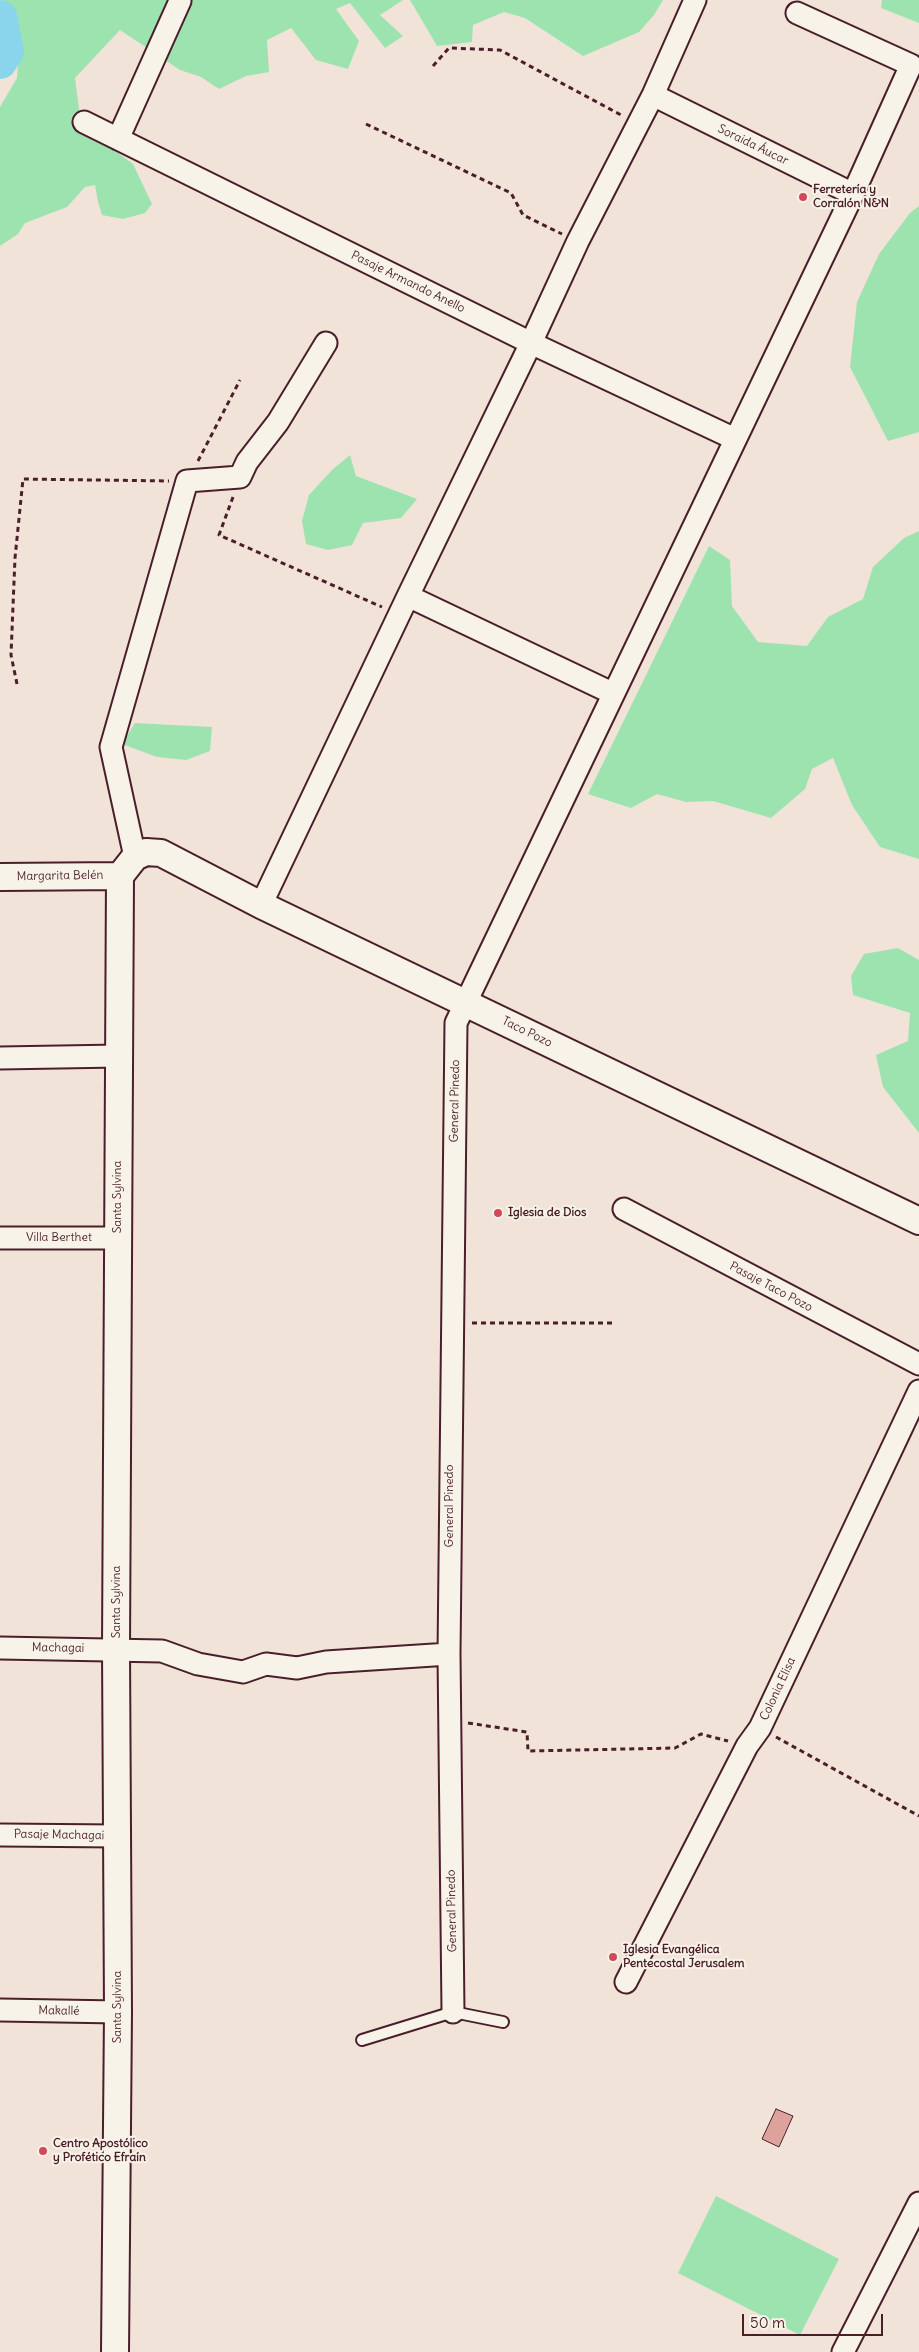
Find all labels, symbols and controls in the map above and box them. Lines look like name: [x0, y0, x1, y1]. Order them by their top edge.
street label: Soraida Áucar: [715, 122, 791, 168]
place label: Ferretería y Corralón N&N: [813, 183, 889, 211]
marker: Ferretería y Corralón N&N: [797, 191, 809, 203]
street label: Pasaje Armando Anello: [349, 248, 467, 316]
street label: Margarita Belén: [17, 868, 103, 884]
street label: Taco Pozo: [500, 1014, 554, 1050]
street label: General Pinedo: [447, 1059, 463, 1143]
street label: Santa Sylvina: [111, 1161, 125, 1233]
place label: Iglesia de Dios: [508, 1206, 586, 1220]
marker: Iglesia de Dios: [492, 1207, 504, 1219]
street label: Villa Berthet: [26, 1231, 92, 1245]
street label: Pasaje Taco Pozo: [727, 1259, 815, 1315]
street label: General Pinedo: [443, 1465, 457, 1547]
street label: Santa Sylvina: [110, 1566, 124, 1638]
street label: Machagai: [32, 1640, 84, 1656]
street label: Colonia Elisa: [757, 1655, 799, 1723]
street label: Pasaje Machagai: [14, 1827, 104, 1843]
street label: General Pinedo: [444, 1869, 460, 1953]
place label: Iglesia Evangélica Pentecostal Jerusalem: [623, 1943, 745, 1971]
marker: Iglesia Evangélica Pentecostal Jerusalem: [607, 1951, 619, 1963]
street label: Santa Sylvina: [111, 1971, 125, 2043]
street label: Makallé: [38, 2003, 80, 2019]
place label: Centro Apostólico y Profético Efraín: [53, 2137, 148, 2165]
marker: Centro Apostólico y Profético Efraín: [37, 2145, 49, 2157]
scale bar: [744, 2304, 885, 2336]
text: 50 m: [750, 2313, 785, 2332]

